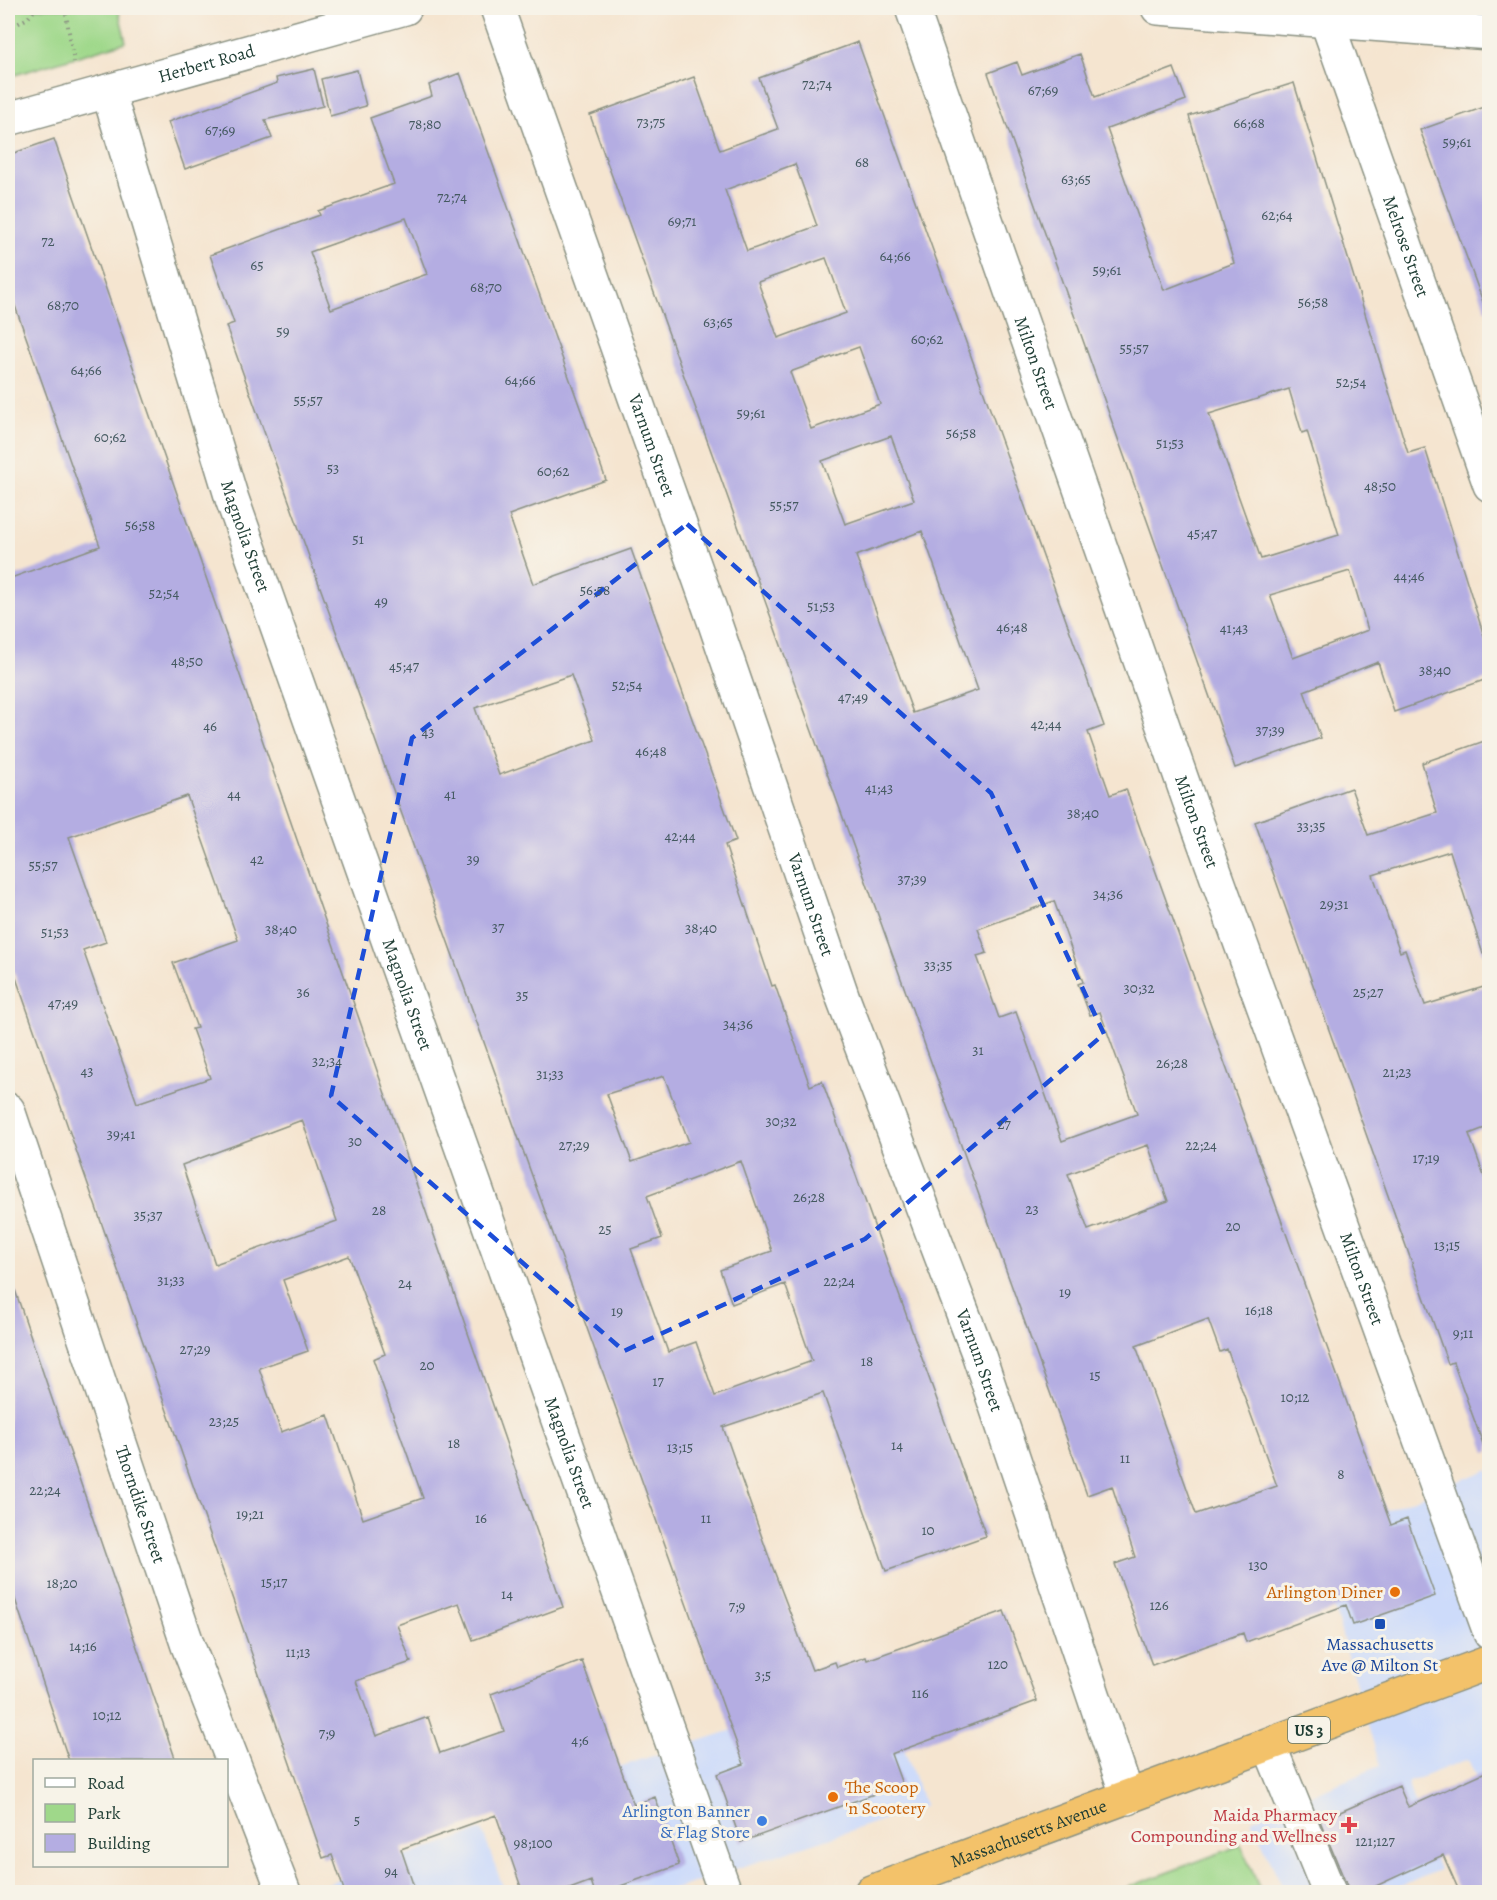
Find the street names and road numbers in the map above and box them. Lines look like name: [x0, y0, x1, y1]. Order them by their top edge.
street label: Herbert Road: [155, 39, 258, 88]
street label: Melrose Street: [1377, 192, 1435, 300]
street label: Milton Street: [1009, 313, 1063, 413]
street label: Varnum Street: [622, 390, 681, 500]
street label: Magnolia Street: [215, 477, 276, 596]
street label: Milton Street: [1169, 772, 1224, 872]
street label: Varnum Street: [782, 849, 840, 959]
street label: Magnolia Street: [376, 935, 438, 1054]
street label: Milton Street: [1334, 1229, 1390, 1329]
street label: Varnum Street: [950, 1305, 1009, 1415]
street label: Magnolia Street: [539, 1393, 600, 1512]
street label: Thorndike Street: [109, 1442, 171, 1566]
road number: US 3: [1288, 1717, 1330, 1743]
street label: Massachusetts Avenue: [947, 1793, 1110, 1873]

